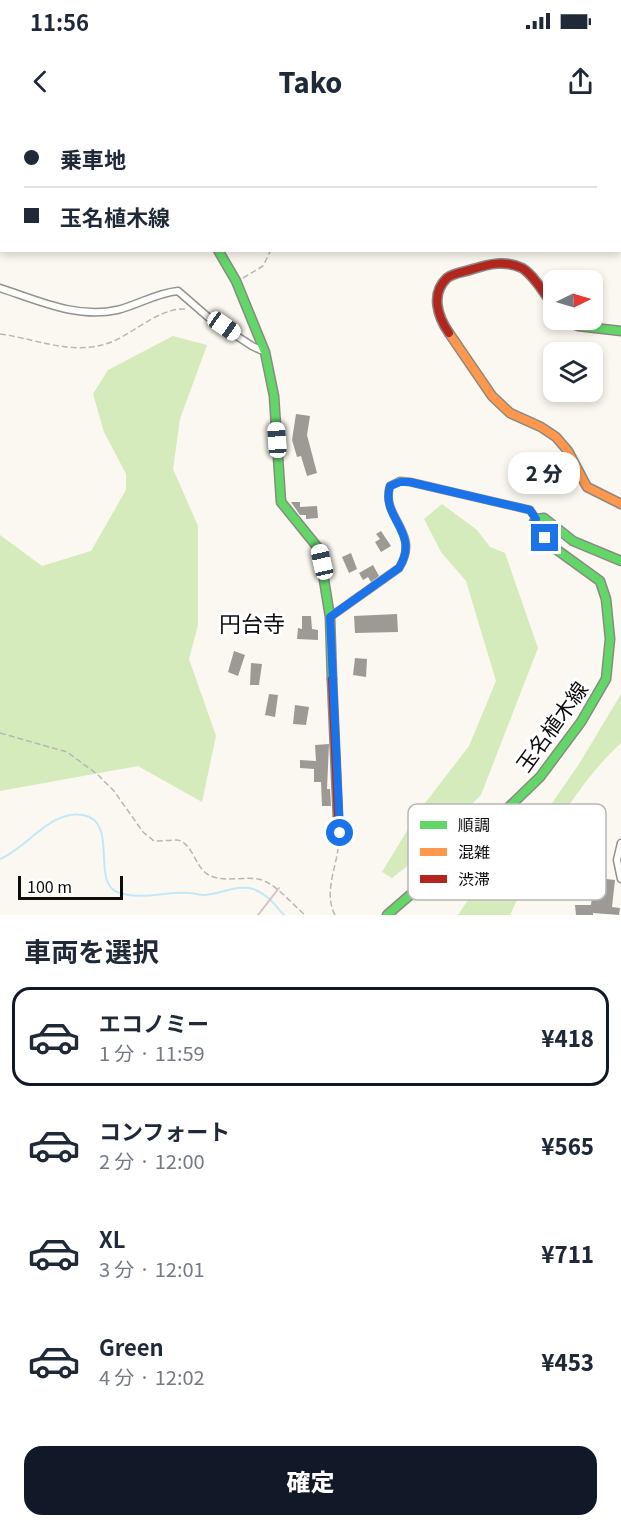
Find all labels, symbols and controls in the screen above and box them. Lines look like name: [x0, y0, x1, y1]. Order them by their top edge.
text: 11:56: [30, 5, 89, 37]
text: Tako: [279, 62, 342, 101]
icon: back: [24, 65, 57, 98]
icon: share: [564, 65, 597, 98]
text: 乗車地: [60, 142, 126, 174]
text: 玉名植木線: [60, 200, 170, 232]
north arrow: [543, 270, 603, 330]
map controls: [543, 270, 603, 402]
car: [204, 308, 244, 344]
button: layers: [543, 342, 603, 402]
car: [267, 421, 287, 459]
callout: 2 分: [509, 451, 581, 493]
text: 2 分: [526, 458, 562, 487]
route end: [531, 524, 558, 551]
car: [309, 542, 335, 582]
district label: 円台寺: [219, 606, 285, 638]
street label: 玉名植木線: [508, 675, 594, 777]
legend: [408, 804, 606, 900]
text: 順調: [458, 812, 490, 836]
route start: [326, 819, 353, 846]
text: 混雑: [458, 839, 490, 863]
text: 渋滞: [458, 866, 490, 890]
scale bar: [18, 873, 123, 900]
text: 100 m: [27, 874, 72, 898]
text: 車両を選択: [24, 931, 159, 970]
text: エコノミー: [99, 1006, 209, 1038]
icon: car: [27, 1010, 81, 1064]
text: ¥418: [541, 1021, 594, 1053]
text: 1 分 · 11:59: [99, 1038, 205, 1067]
text: コンフォート: [99, 1114, 230, 1146]
icon: car: [27, 1118, 81, 1172]
text: ¥565: [541, 1129, 594, 1161]
text: 2 分 · 12:00: [99, 1146, 205, 1175]
text: XL: [99, 1222, 126, 1254]
icon: car: [27, 1226, 81, 1280]
text: ¥711: [541, 1237, 594, 1269]
text: 3 分 · 12:01: [99, 1254, 205, 1283]
text: Green: [99, 1330, 164, 1362]
icon: car: [27, 1334, 81, 1388]
text: ¥453: [541, 1345, 594, 1377]
text: 4 分 · 12:02: [99, 1362, 205, 1391]
button: 確定: [24, 1446, 597, 1515]

